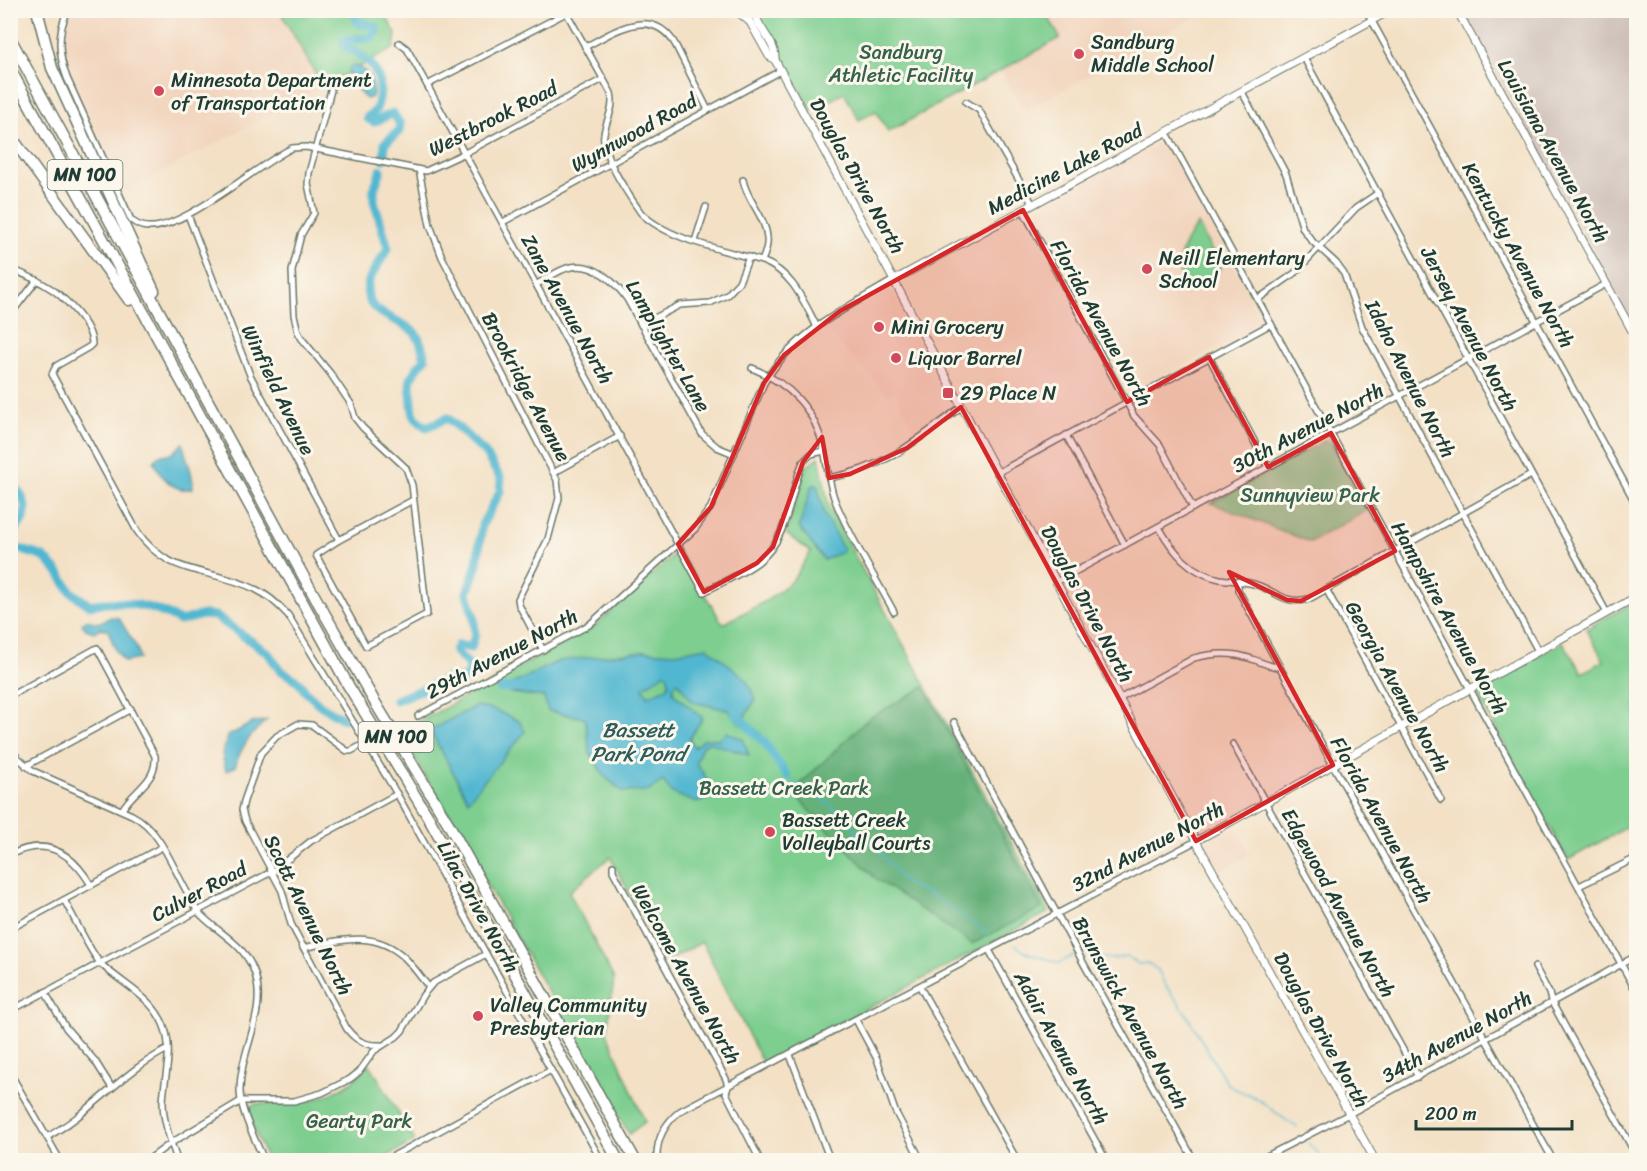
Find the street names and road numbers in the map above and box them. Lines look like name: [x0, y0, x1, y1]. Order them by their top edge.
street label: Louisiana Avenue North: [1488, 52, 1618, 250]
street label: Westbrook Road: [422, 71, 565, 167]
street label: Wynnwood Road: [564, 83, 705, 182]
street label: Douglas Drive North: [800, 91, 914, 261]
street label: Medicine Lake Road: [981, 112, 1150, 225]
street label: Kentucky Avenue North: [1452, 155, 1584, 355]
road number: MN 100: [48, 160, 122, 190]
street label: Zane Avenue North: [511, 227, 623, 391]
street label: Florida Avenue North: [1040, 233, 1162, 413]
street label: Jersey Avenue North: [1410, 239, 1527, 418]
street label: Lamplighter Lane: [616, 273, 720, 419]
street label: Idaho Avenue North: [1355, 293, 1465, 464]
street label: Brookridge Avenue: [472, 305, 580, 469]
street label: Winfield Avenue: [231, 318, 325, 462]
street label: 30th Avenue North: [1226, 373, 1390, 483]
street label: Hampshire Avenue North: [1381, 515, 1517, 721]
street label: Douglas Drive North: [1031, 519, 1143, 689]
street label: Georgia Avenue North: [1335, 594, 1459, 780]
street label: 29th Avenue North: [420, 599, 584, 709]
road number: MN 100: [358, 722, 434, 752]
street label: Florida Avenue North: [1320, 730, 1442, 910]
street label: 32nd Avenue North: [1065, 792, 1231, 902]
street label: Edgewood Avenue North: [1271, 802, 1405, 1004]
street label: Scott Avenue North: [254, 828, 362, 1002]
street label: Lilac Drive North: [427, 834, 529, 980]
street label: Culver Road: [145, 851, 255, 932]
street label: Welcome Avenue North: [622, 877, 750, 1071]
street label: Brunswick Avenue North: [1062, 910, 1198, 1116]
street label: Douglas Drive North: [1264, 945, 1378, 1115]
street label: Adair Avenue North: [1004, 963, 1118, 1132]
street label: 34th Avenue North: [1375, 981, 1539, 1093]

